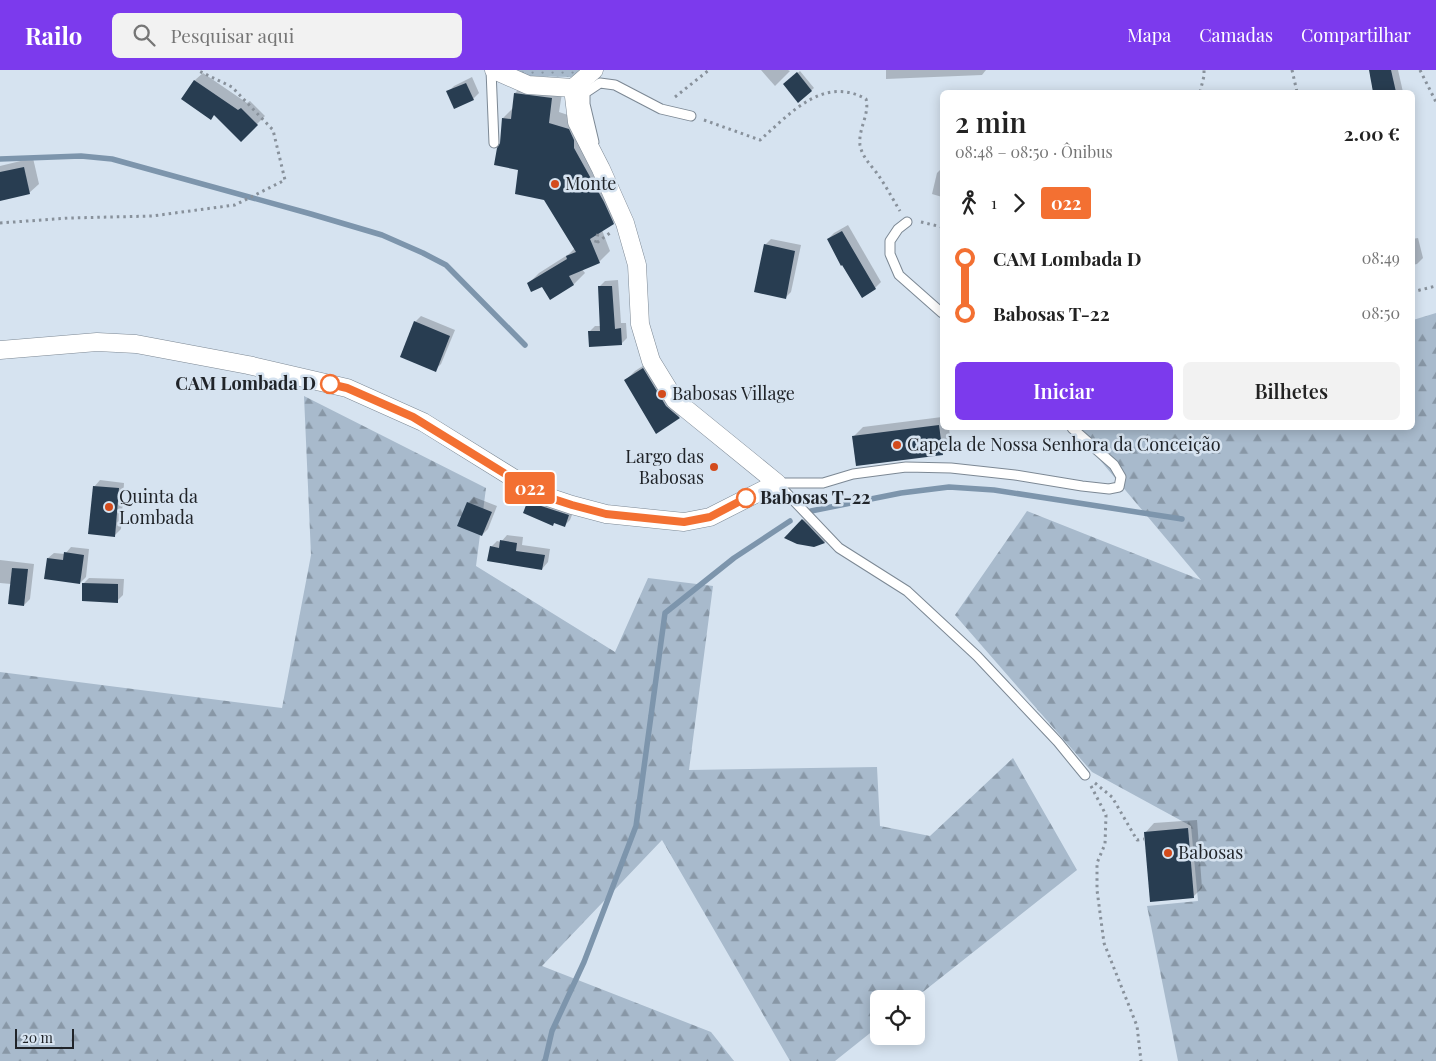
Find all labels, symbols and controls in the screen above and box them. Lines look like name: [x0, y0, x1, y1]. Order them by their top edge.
search box: [112, 13, 462, 58]
text: Railo: [25, 19, 82, 51]
icon: search: [130, 21, 158, 49]
text: Pesquisar aqui: [170, 22, 294, 48]
text: Mapa: [1127, 23, 1171, 47]
text: Camadas: [1199, 23, 1273, 47]
text: Compartilhar: [1301, 23, 1411, 47]
text: 2 min: [955, 103, 1027, 140]
text: 2.00 €: [1344, 120, 1400, 146]
text: 08:48 – 08:50 · Ônibus: [955, 141, 1113, 162]
place label: Monte: [565, 171, 616, 195]
marker: Monte: [549, 178, 561, 190]
icon: walk: [955, 189, 983, 217]
icon: forward: [1005, 189, 1033, 217]
text: 022: [1051, 191, 1081, 215]
text: 1: [991, 192, 997, 213]
text: CAM Lombada D: [993, 245, 1142, 271]
text: 08:49: [1362, 247, 1400, 268]
text: Babosas T-22: [993, 300, 1110, 326]
text: 08:50: [1362, 302, 1400, 323]
button: Iniciar: [955, 362, 1173, 420]
button: Bilhetes: [1183, 362, 1400, 420]
place label: CAM Lombada D: [175, 371, 316, 395]
marker: CAM Lombada D: [320, 374, 340, 394]
place label: Babosas Village: [672, 381, 795, 405]
marker: Babosas Village: [656, 388, 668, 400]
place label: Capela de Nossa Senhora da Conceição: [907, 432, 1221, 456]
marker: Capela de Nossa Senhora da Conceição: [891, 439, 903, 451]
place label: Largo das Babosas: [625, 444, 704, 489]
marker: Largo das Babosas: [708, 461, 720, 473]
line badge: 022: [501, 472, 559, 504]
text: 022: [515, 476, 545, 500]
place label: Quinta da Lombada: [119, 484, 198, 529]
place label: Babosas T-22: [760, 485, 871, 509]
marker: Babosas T-22: [736, 488, 756, 508]
marker: Quinta da Lombada: [103, 501, 115, 513]
place label: Babosas: [1178, 840, 1243, 864]
marker: Babosas: [1162, 847, 1174, 859]
map controls: [870, 990, 925, 1045]
button: locate: [870, 990, 925, 1045]
scale bar: [15, 1026, 74, 1049]
text: 20 m: [22, 1028, 53, 1047]

